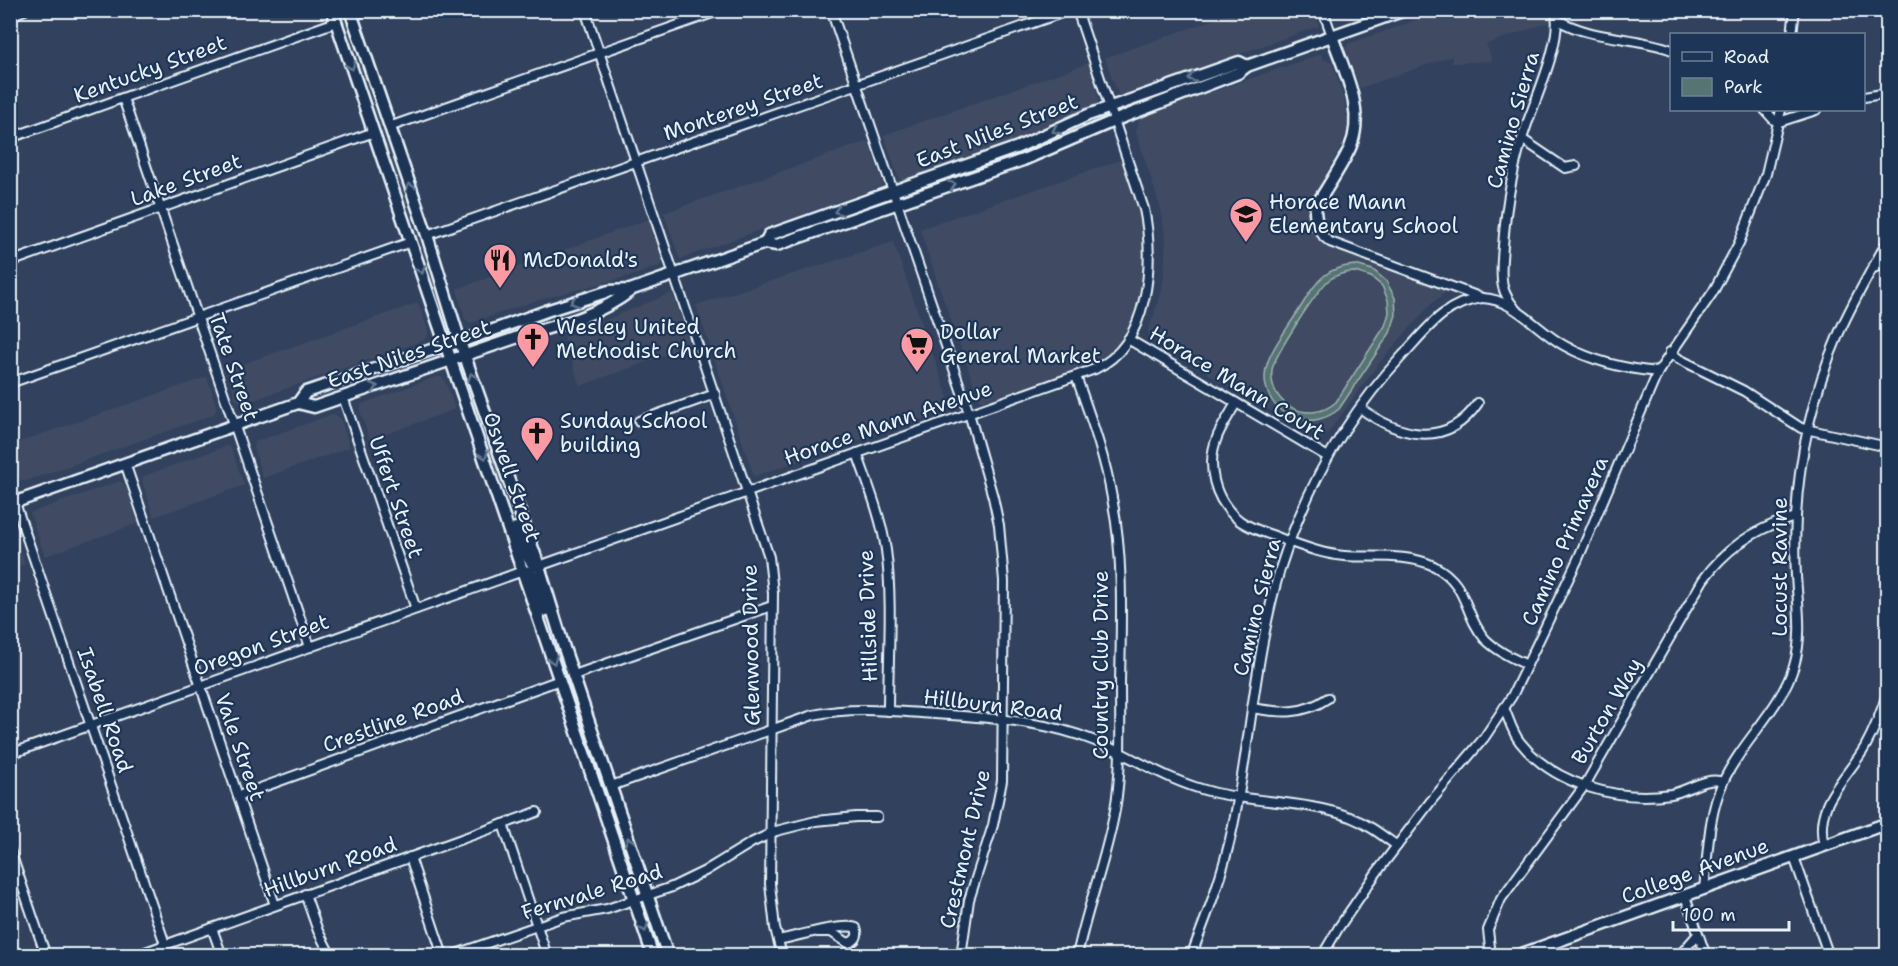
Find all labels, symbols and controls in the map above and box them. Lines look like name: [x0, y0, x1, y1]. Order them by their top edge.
street label: Kentucky Street: [70, 28, 230, 110]
legend: [1670, 33, 1865, 111]
text: Road: [1724, 45, 1769, 69]
street label: Camino Sierra: [1480, 48, 1546, 192]
one-way arrow: [344, 60, 357, 71]
street label: Monterey Street: [660, 67, 826, 147]
one-way arrow: [1187, 71, 1198, 84]
text: Park: [1724, 75, 1763, 99]
street label: East Niles Street: [912, 87, 1082, 175]
one-way arrow: [1052, 123, 1063, 135]
street label: Lake Street: [127, 147, 245, 213]
one-way arrow: [946, 180, 957, 193]
one-way arrow: [405, 182, 417, 193]
place label: Horace Mann Elementary School: [1269, 188, 1459, 240]
school or university icon: Horace Mann Elementary School: [1228, 196, 1264, 243]
one-way arrow: [833, 204, 843, 217]
restaurant icon: McDonald's: [482, 242, 518, 289]
place label: McDonald's: [523, 246, 638, 274]
one-way arrow: [413, 264, 426, 275]
one-way arrow: [569, 295, 580, 307]
street label: Tate Street: [202, 309, 266, 425]
street label: East Niles Street: [324, 313, 494, 395]
place label: Wesley United Methodist Church: [556, 313, 737, 365]
place label: Dollar General Market: [940, 318, 1101, 370]
street label: Horace Mann Court: [1144, 319, 1330, 447]
church icon: Wesley United Methodist Church: [515, 321, 551, 368]
supermarket icon: Dollar General Market: [899, 326, 935, 373]
one-way arrow: [467, 372, 480, 383]
street label: Horace Mann Avenue: [780, 374, 996, 472]
one-way arrow: [368, 382, 379, 394]
place label: Sunday School building: [560, 407, 708, 459]
street label: Oswell Street: [477, 408, 547, 546]
church icon: Sunday School building: [519, 415, 555, 462]
street label: Uffert Street: [362, 432, 430, 562]
one-way arrow: [477, 450, 489, 460]
street label: Camino Primavera: [1515, 452, 1615, 630]
street label: Locust Ravine: [1766, 497, 1794, 637]
street label: Camino Sierra: [1226, 535, 1288, 679]
street label: Hillside Drive: [852, 549, 884, 683]
street label: Glenwood Drive: [736, 564, 766, 726]
street label: Country Club Drive: [1087, 570, 1115, 760]
street label: Oregon Street: [189, 607, 333, 683]
street label: Isabell Road: [70, 644, 140, 776]
street label: Burton Way: [1565, 653, 1649, 769]
one-way arrow: [546, 654, 558, 665]
street label: Crestline Road: [319, 683, 467, 759]
street label: Hillburn Road: [922, 683, 1064, 727]
street label: Vale Street: [208, 689, 272, 805]
street label: Crestmont Drive: [933, 767, 997, 931]
street label: Hillburn Road: [259, 830, 401, 904]
street label: College Avenue: [1617, 831, 1773, 911]
one-way arrow: [624, 836, 636, 846]
street label: Fernvale Road: [518, 857, 666, 927]
scale bar: [1673, 894, 1788, 932]
text: 100 m: [1682, 903, 1736, 927]
one-way arrow: [637, 922, 649, 933]

